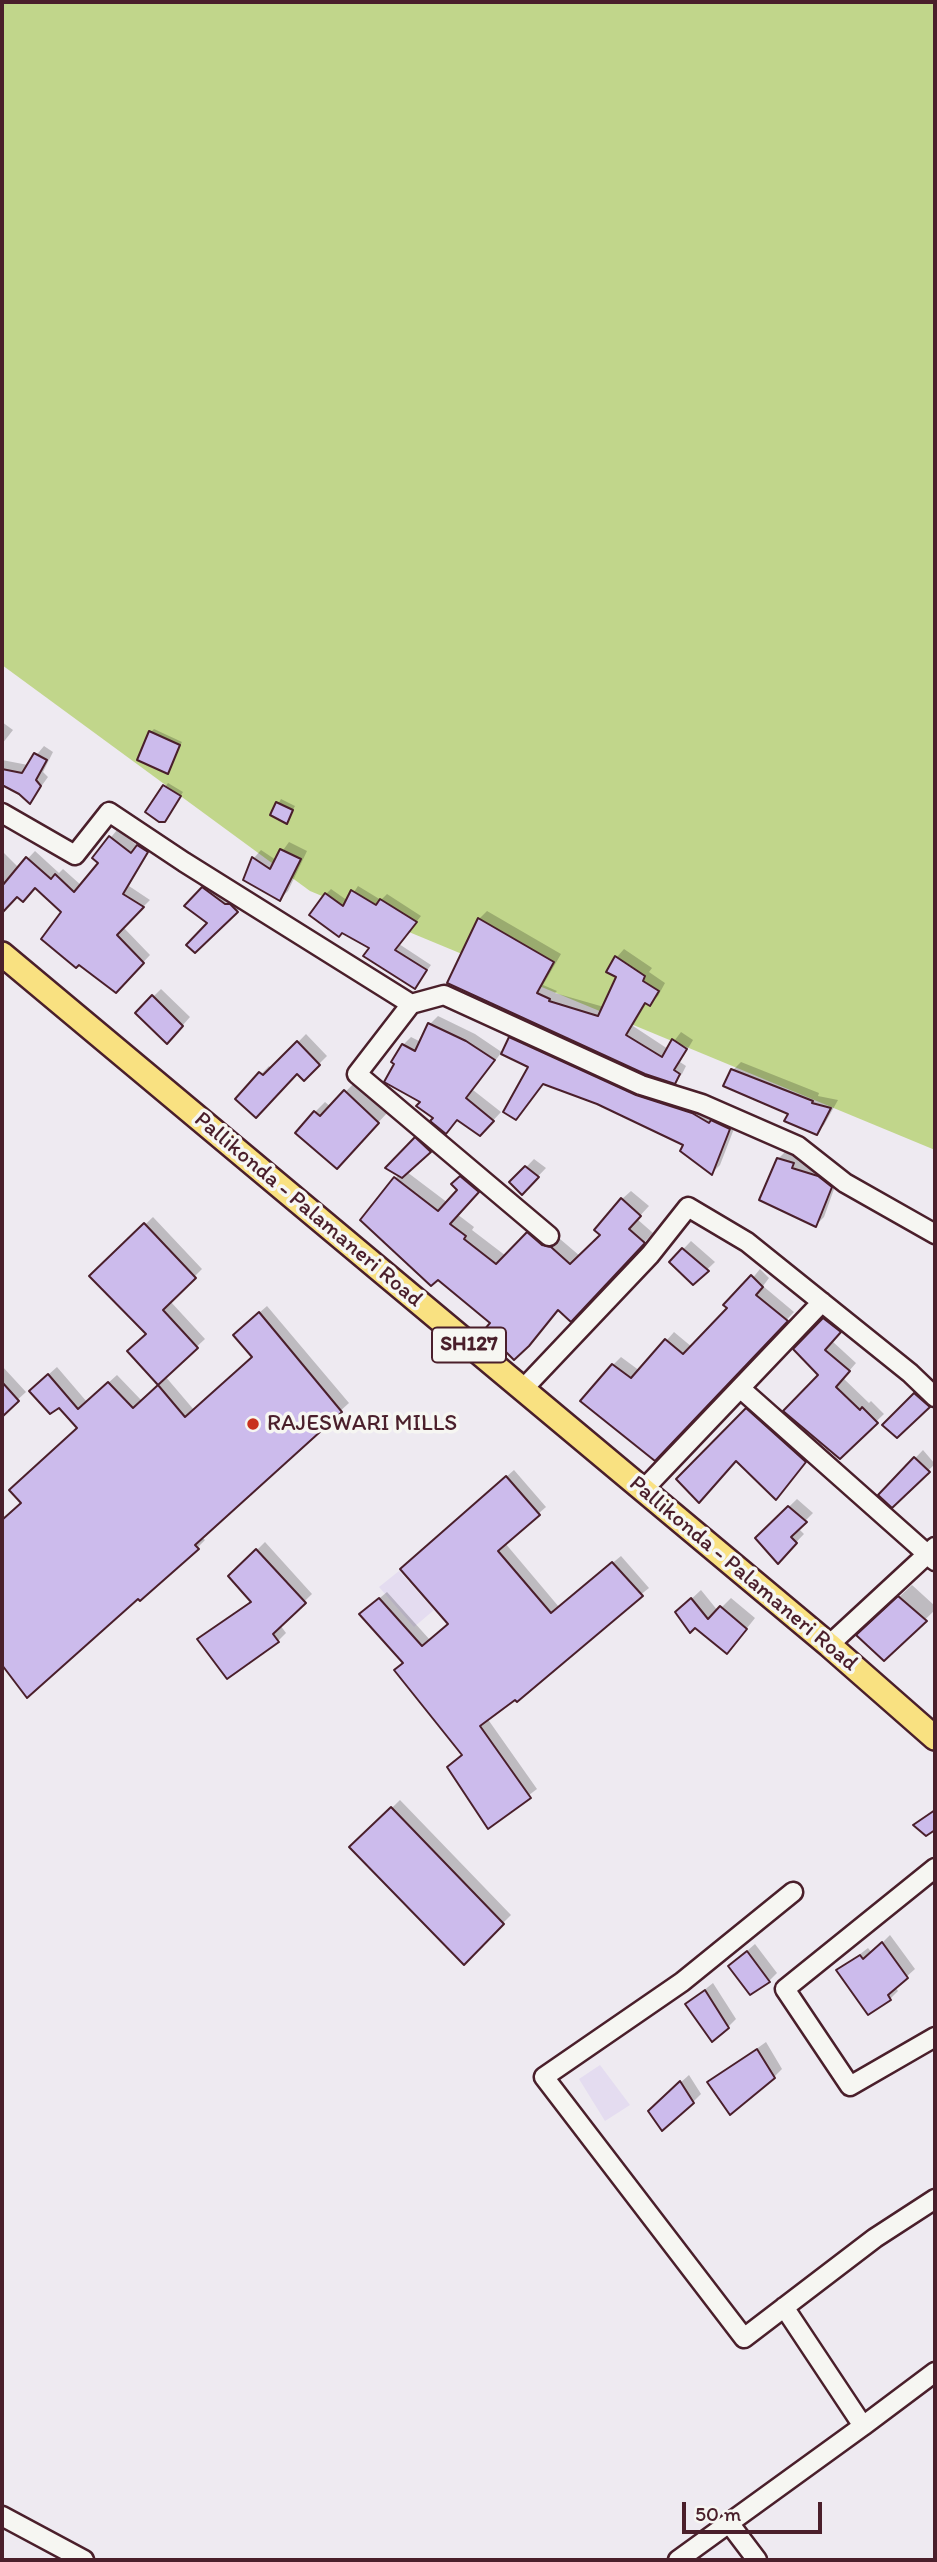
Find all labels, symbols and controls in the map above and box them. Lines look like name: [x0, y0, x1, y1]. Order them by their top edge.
street label: Pallikonda - Palamaneri Road: [188, 1106, 428, 1314]
road number: SH127: [432, 1328, 506, 1362]
place label: RAJESWARI MILLS: [267, 1410, 457, 1438]
marker: RAJESWARI MILLS: [245, 1416, 261, 1432]
street label: Pallikonda - Palamaneri Road: [623, 1470, 863, 1678]
scale bar: [685, 2488, 825, 2532]
text: 50 m: [695, 2501, 741, 2526]

